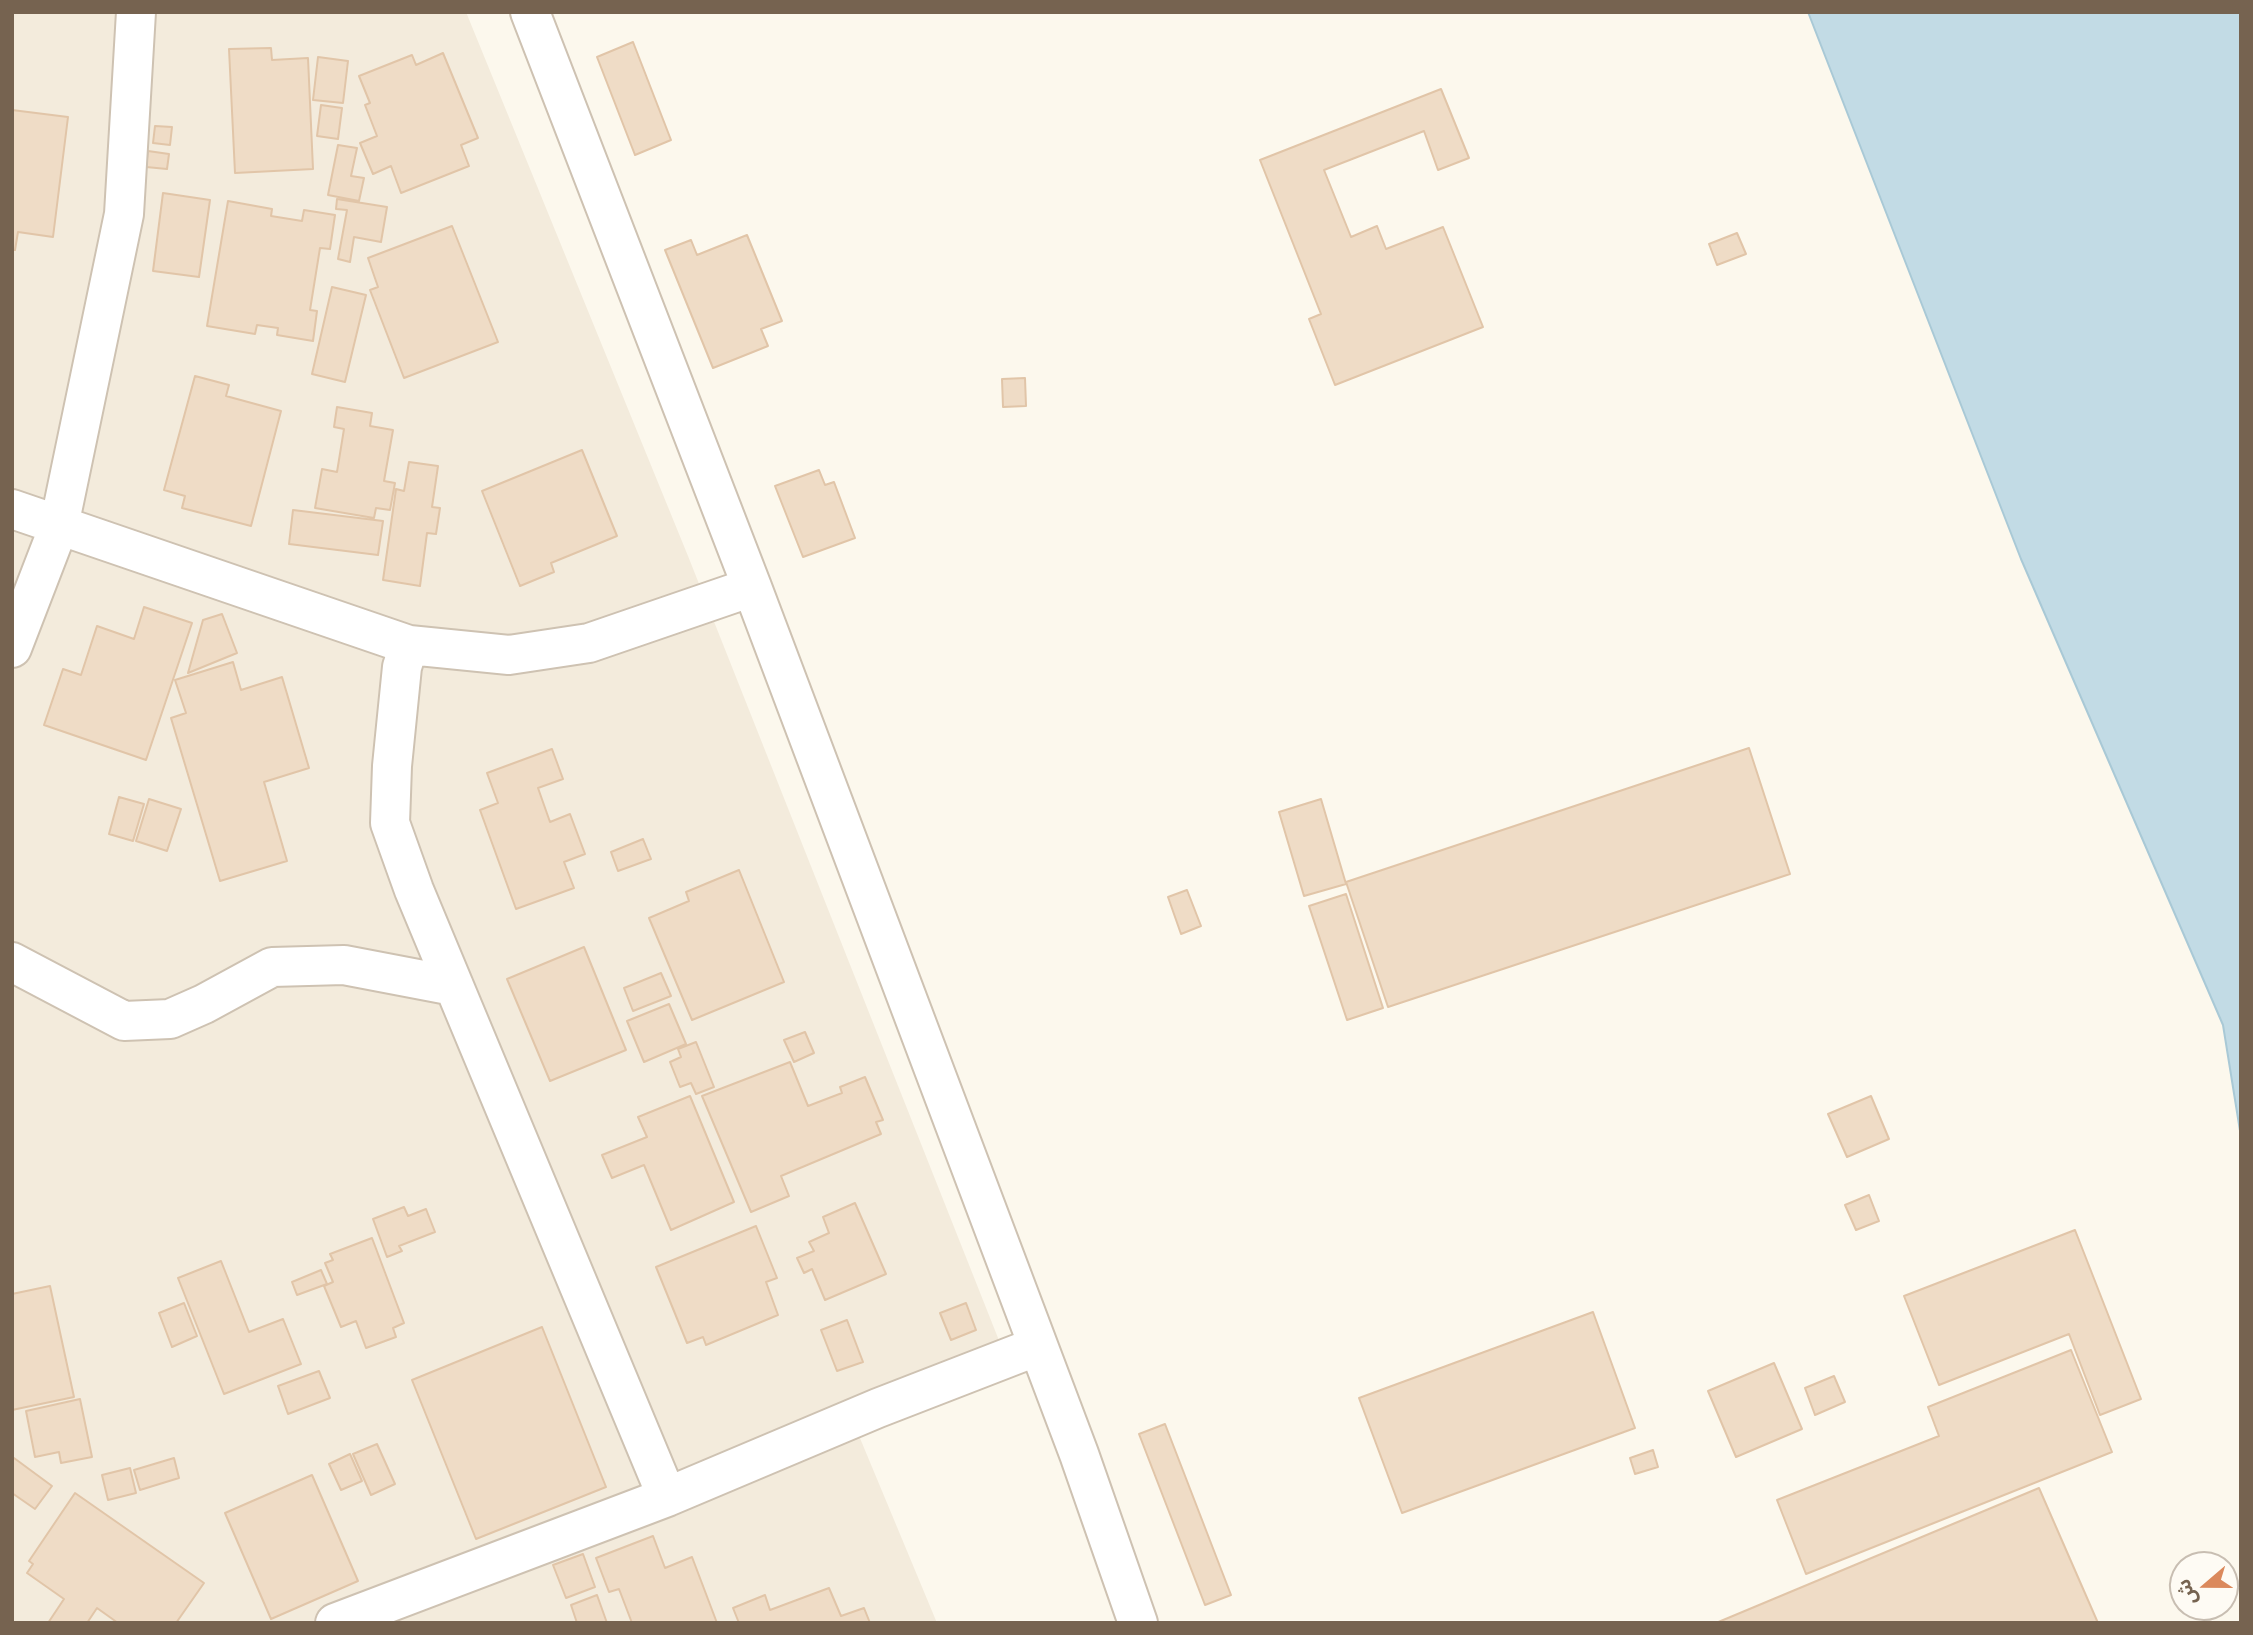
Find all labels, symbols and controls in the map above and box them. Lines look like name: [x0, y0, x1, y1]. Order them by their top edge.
north arrow: [2169, 1551, 2239, 1621]
text: ش: [2170, 1576, 2202, 1609]

